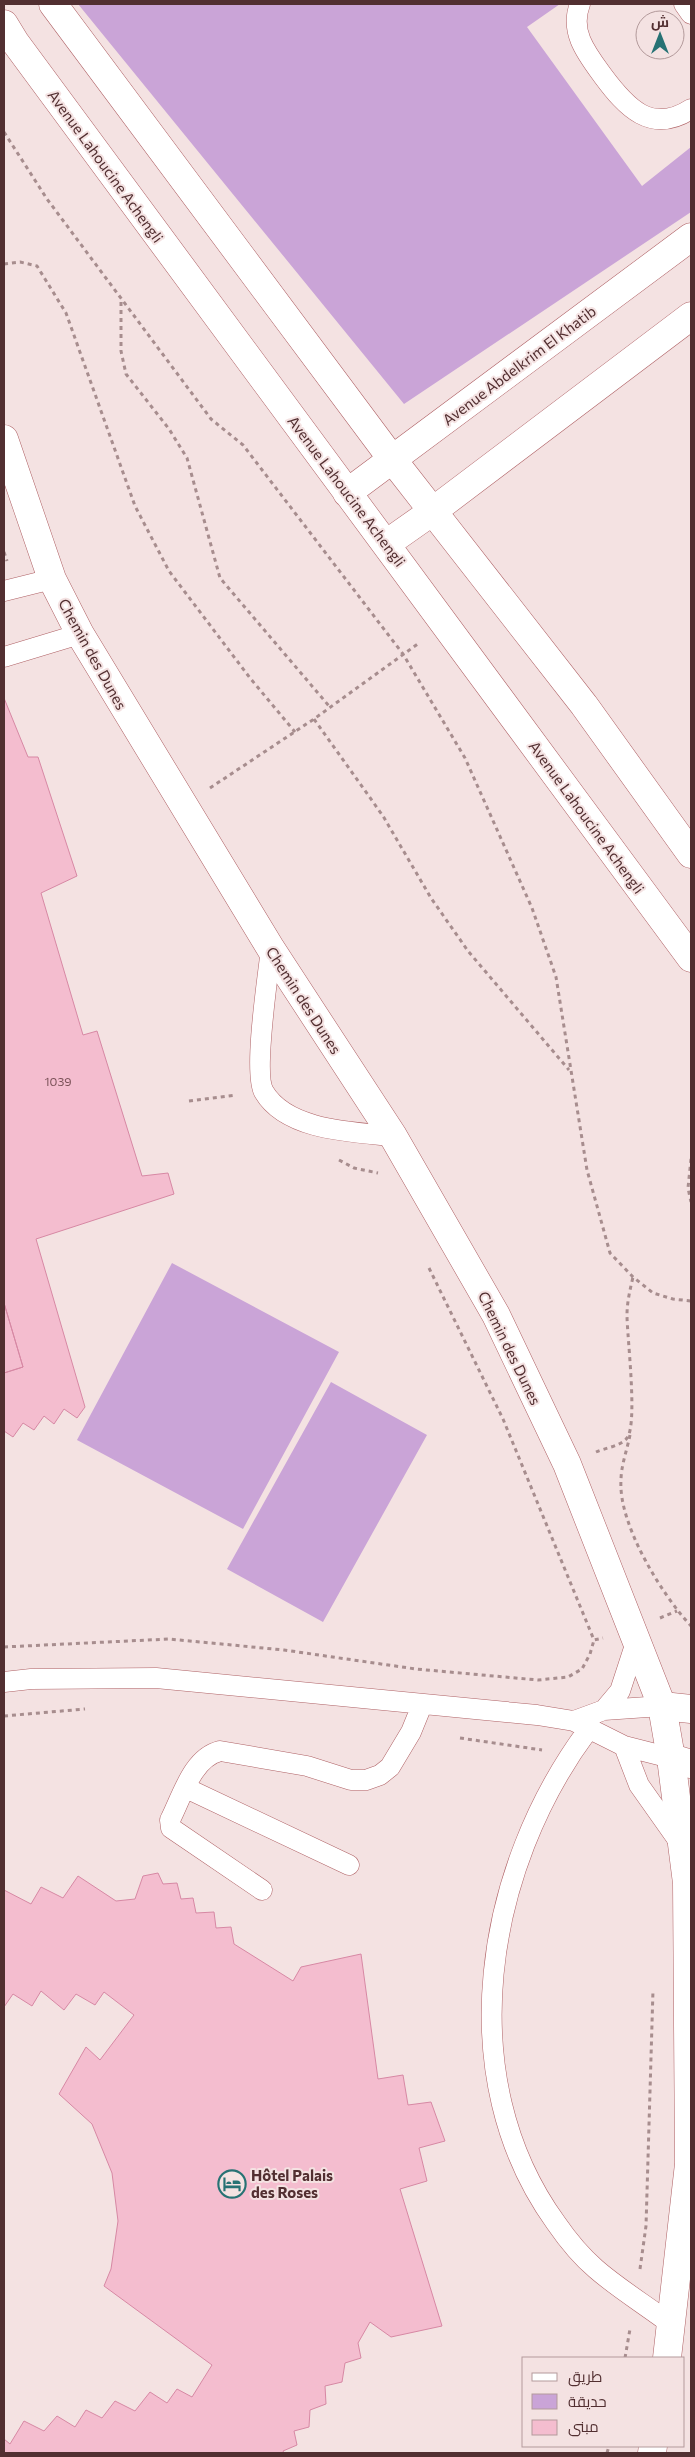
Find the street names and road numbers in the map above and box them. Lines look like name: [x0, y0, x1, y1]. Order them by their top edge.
street label: Avenue Lahoucine Achengli: [45, 86, 167, 246]
street label: Avenue Abdelkrim El Khatib: [439, 301, 599, 429]
street label: Avenue Lahoucine Achengli: [284, 412, 410, 570]
street label: Chemin des Dunes: [55, 595, 131, 713]
street label: Avenue Lahoucine Achengli: [526, 737, 648, 897]
street label: Chemin des Dunes: [263, 943, 345, 1057]
street label: Chemin des Dunes: [475, 1288, 545, 1408]

